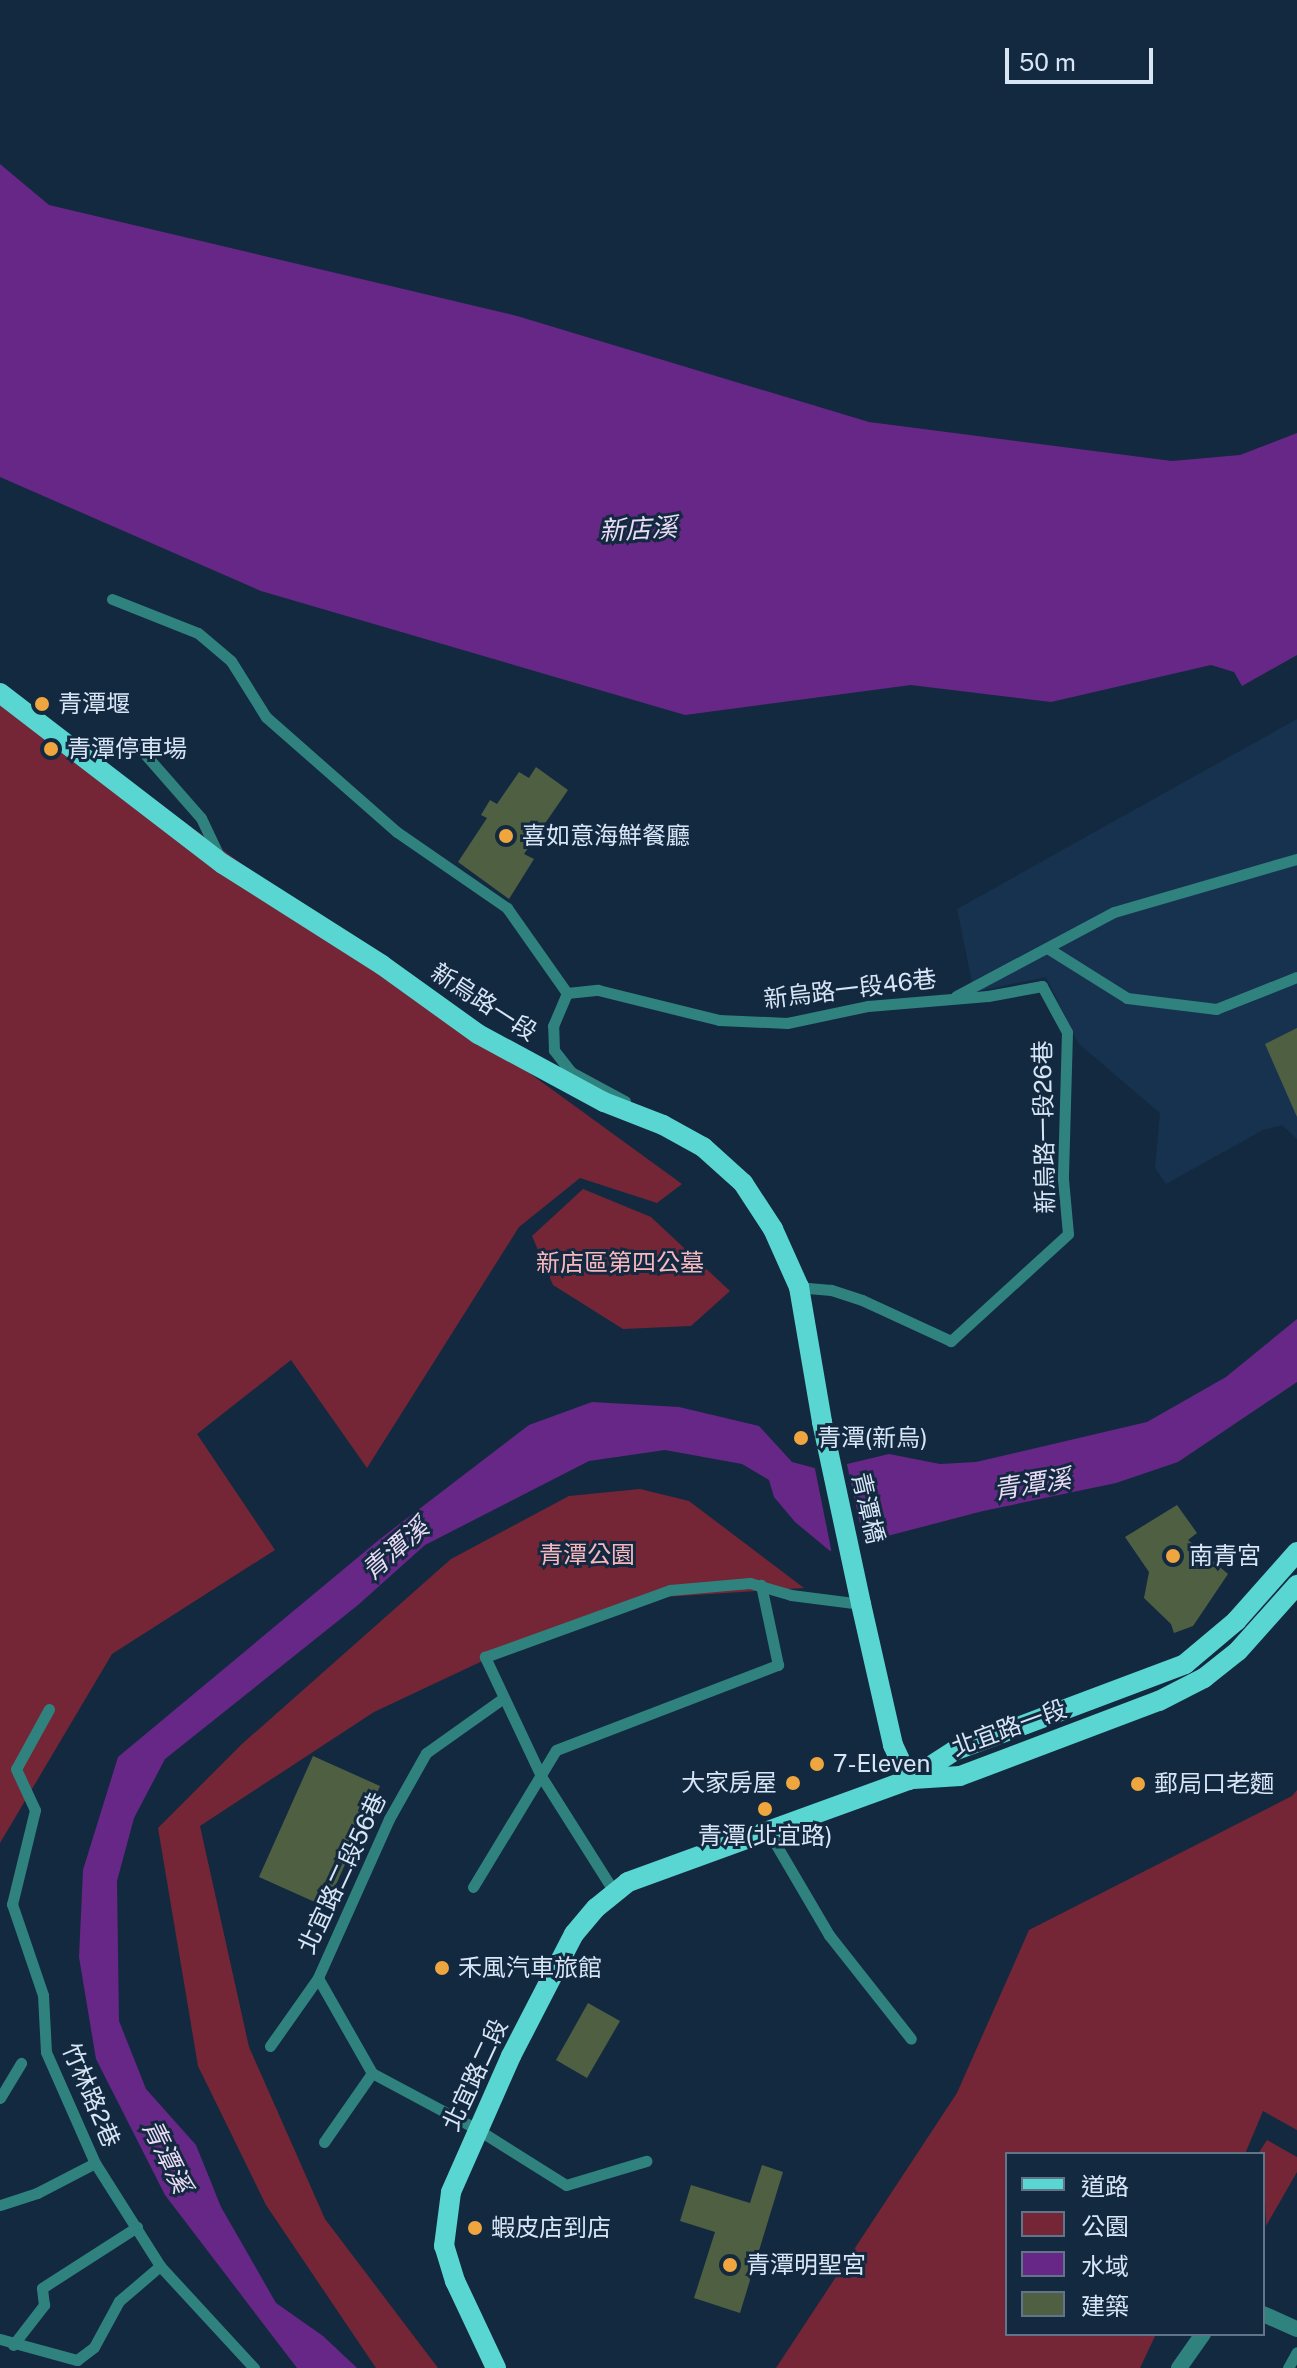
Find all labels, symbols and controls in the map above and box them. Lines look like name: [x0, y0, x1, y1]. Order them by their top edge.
scale bar: [1009, 32, 1157, 82]
text: 50 m: [1019, 48, 1076, 76]
water label: 新店溪: [598, 511, 678, 547]
place label: 青潭堰: [58, 690, 130, 718]
marker: 青潭堰: [33, 695, 51, 713]
place label: 青潭停車場: [67, 735, 187, 763]
marker: 青潭停車場: [42, 740, 60, 758]
place label: 喜如意海鮮餐廳: [522, 822, 690, 850]
marker: 喜如意海鮮餐廳: [497, 827, 515, 845]
street label: 新烏路一段: [426, 957, 542, 1047]
street label: 新烏路一段46巷: [762, 964, 938, 1014]
street label: 新烏路一段26巷: [1028, 1040, 1060, 1214]
park label: 新店區第四公墓: [536, 1249, 704, 1277]
place label: 青潭(新烏): [817, 1424, 928, 1452]
marker: 青潭(新烏): [792, 1429, 810, 1447]
water label: 青潭溪: [991, 1462, 1073, 1506]
street label: 青潭橋: [846, 1470, 890, 1546]
water label: 青潭溪: [355, 1512, 435, 1586]
park label: 青潭公園: [539, 1541, 635, 1569]
place label: 南青宮: [1189, 1542, 1261, 1570]
marker: 南青宮: [1164, 1547, 1182, 1565]
street label: 北宜路一段: [948, 1694, 1070, 1762]
place label: 7-Eleven: [833, 1750, 930, 1778]
marker: 7-Eleven: [808, 1755, 826, 1773]
place label: 大家房屋: [681, 1769, 777, 1797]
place label: 郵局口老麵: [1154, 1770, 1274, 1798]
marker: 大家房屋: [784, 1774, 802, 1792]
marker: 郵局口老麵: [1129, 1775, 1147, 1793]
street label: 北宜路二段56巷: [292, 1788, 392, 1958]
marker: 青潭(北宜路): [756, 1800, 774, 1818]
place label: 青潭(北宜路): [698, 1822, 832, 1850]
place label: 禾風汽車旅館: [458, 1954, 602, 1982]
marker: 禾風汽車旅館: [433, 1959, 451, 1977]
street label: 北宜路二段: [437, 2015, 513, 2135]
street label: 竹林路2巷: [56, 2039, 126, 2151]
water label: 青潭溪: [136, 2114, 198, 2198]
legend: [1005, 2152, 1265, 2336]
text: 道路: [1081, 2172, 1129, 2200]
text: 公園: [1081, 2212, 1129, 2240]
place label: 蝦皮店到店: [491, 2214, 611, 2242]
marker: 蝦皮店到店: [466, 2219, 484, 2237]
place label: 青潭明聖宮: [746, 2251, 866, 2279]
text: 水域: [1081, 2252, 1129, 2280]
marker: 青潭明聖宮: [721, 2256, 739, 2274]
text: 建築: [1081, 2292, 1129, 2320]

